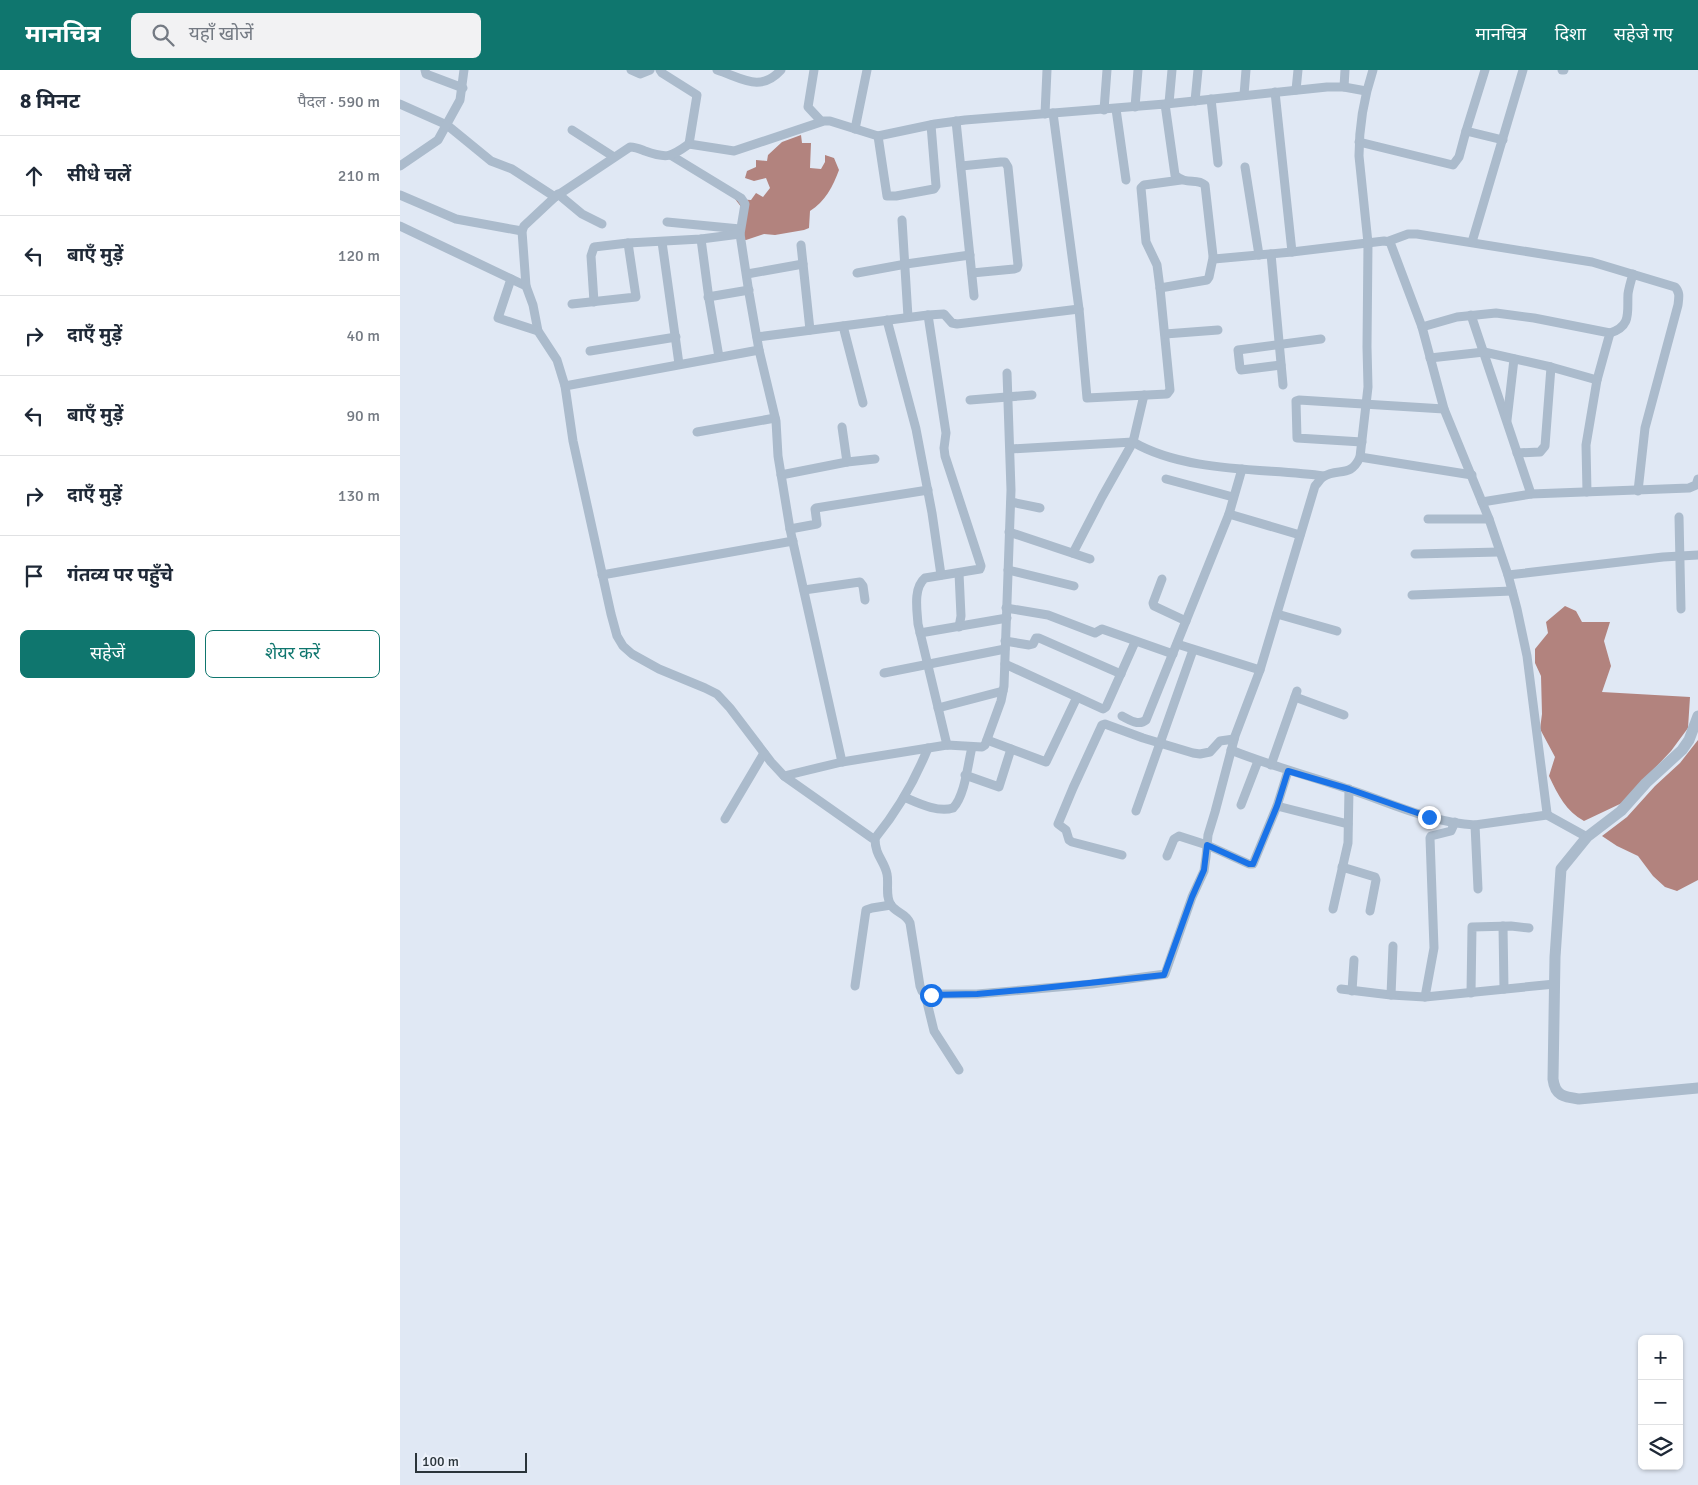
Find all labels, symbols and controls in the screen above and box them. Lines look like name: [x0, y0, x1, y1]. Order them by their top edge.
search box: [131, 13, 481, 58]
text: मानचित्र: [25, 19, 101, 49]
icon: search: [149, 21, 177, 49]
text: यहाँ खोजें: [189, 22, 253, 46]
text: मानचित्र: [1475, 23, 1527, 45]
text: दिशा: [1555, 23, 1586, 45]
text: सहेजे गए: [1614, 23, 1673, 45]
text: 8 मिनट: [20, 88, 80, 114]
text: पैदल · 590 m: [297, 92, 380, 112]
icon: ahead: [20, 162, 48, 190]
text: सीधे चलें: [67, 163, 131, 187]
text: 210 m: [338, 166, 380, 186]
icon: left: [20, 242, 48, 270]
text: बाएँ मुड़ें: [67, 243, 123, 267]
text: 120 m: [338, 246, 380, 266]
icon: right: [20, 322, 48, 350]
text: दाएँ मुड़ें: [67, 323, 122, 347]
text: 40 m: [346, 326, 380, 346]
icon: left: [20, 402, 48, 430]
text: बाएँ मुड़ें: [67, 403, 123, 427]
text: 90 m: [346, 406, 380, 426]
icon: right: [20, 482, 48, 510]
text: दाएँ मुड़ें: [67, 483, 122, 507]
text: 130 m: [338, 486, 380, 506]
icon: arrive: [20, 562, 48, 590]
text: गंतव्य पर पहुँचे: [67, 563, 173, 587]
button: सहेजें: [20, 630, 195, 678]
button: शेयर करें: [205, 630, 380, 678]
route end: [1418, 806, 1441, 829]
route start: [920, 984, 943, 1007]
map controls: [1638, 1335, 1683, 1470]
button: +: [1638, 1335, 1683, 1380]
button: −: [1638, 1380, 1683, 1425]
button: layers: [1638, 1425, 1683, 1470]
scale bar: [415, 1450, 528, 1473]
text: 100 m: [422, 1453, 459, 1470]

